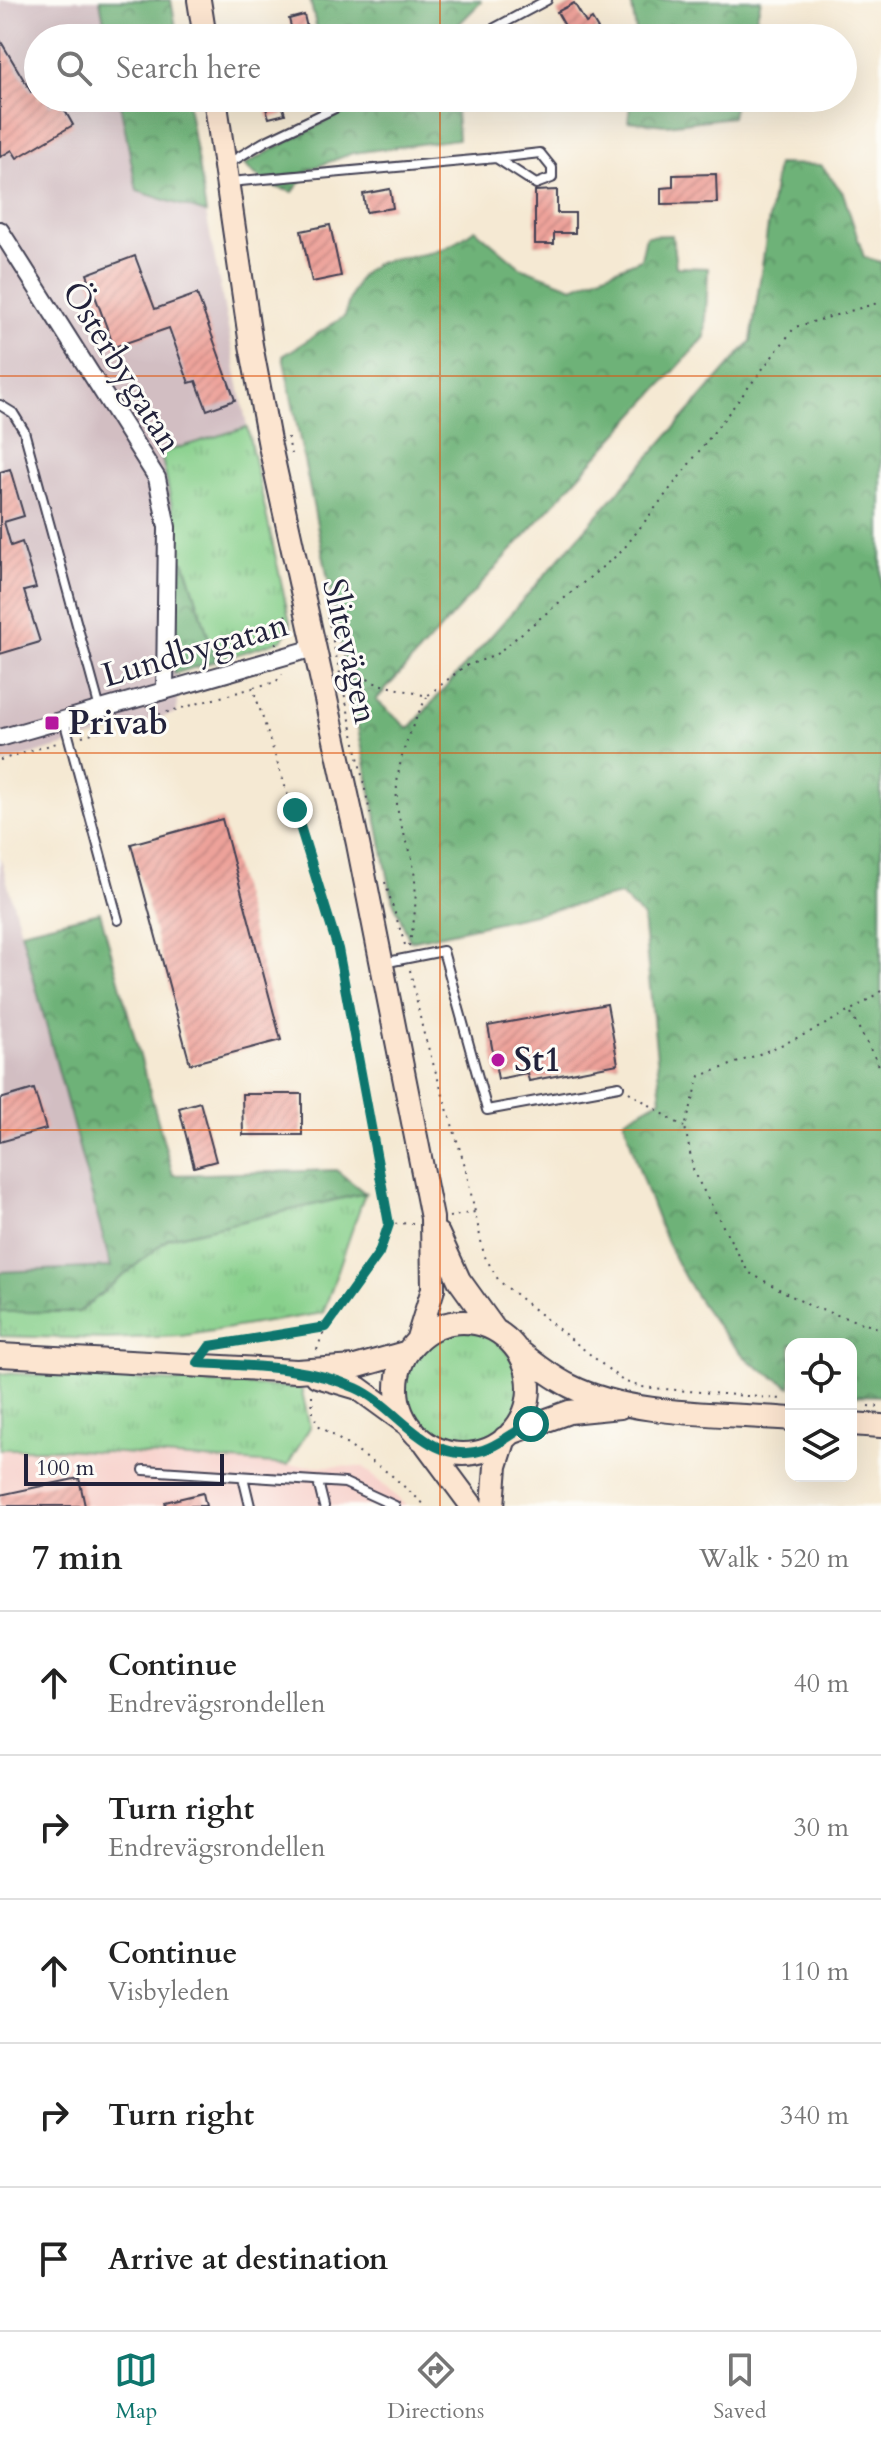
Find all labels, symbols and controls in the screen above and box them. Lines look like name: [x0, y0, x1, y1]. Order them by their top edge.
search box: [24, 24, 857, 112]
icon: search: [52, 46, 96, 90]
text: Search here: [116, 48, 261, 89]
street label: Österbygatan: [51, 273, 193, 461]
street label: Slitevägen: [311, 574, 389, 728]
street label: Lundbygatan: [97, 602, 293, 698]
place label: Privab: [68, 700, 168, 746]
marker: Privab: [43, 714, 61, 732]
route end: [277, 792, 313, 828]
place label: St1: [514, 1037, 561, 1083]
marker: St1: [489, 1051, 507, 1069]
map controls: [785, 1338, 857, 1482]
button: locate: [785, 1338, 857, 1410]
route start: [513, 1406, 549, 1442]
button: layers: [785, 1410, 857, 1482]
scale bar: [24, 1450, 224, 1486]
text: 100 m: [36, 1453, 94, 1483]
text: 7 min: [32, 1535, 123, 1581]
text: Walk · 520 m: [699, 1541, 849, 1576]
text: Continue: [108, 1645, 237, 1686]
icon: ahead: [32, 1661, 76, 1705]
text: 40 m: [793, 1666, 849, 1701]
text: Endrevägsrondellen: [108, 1686, 326, 1721]
text: Turn right: [108, 1789, 254, 1830]
icon: right: [32, 1805, 76, 1849]
text: 30 m: [793, 1810, 849, 1845]
text: Endrevägsrondellen: [108, 1830, 326, 1865]
text: Continue: [108, 1933, 237, 1974]
icon: ahead: [32, 1949, 76, 1993]
text: 110 m: [780, 1954, 849, 1989]
text: Visbyleden: [108, 1974, 230, 2009]
icon: right: [32, 2093, 76, 2137]
text: Turn right: [108, 2095, 254, 2136]
text: 340 m: [780, 2098, 849, 2133]
icon: arrive: [32, 2237, 76, 2281]
text: Arrive at destination: [108, 2239, 388, 2280]
tab: Map: [114, 2348, 158, 2426]
tab: Directions: [387, 2348, 484, 2426]
tab: Saved: [713, 2348, 767, 2426]

